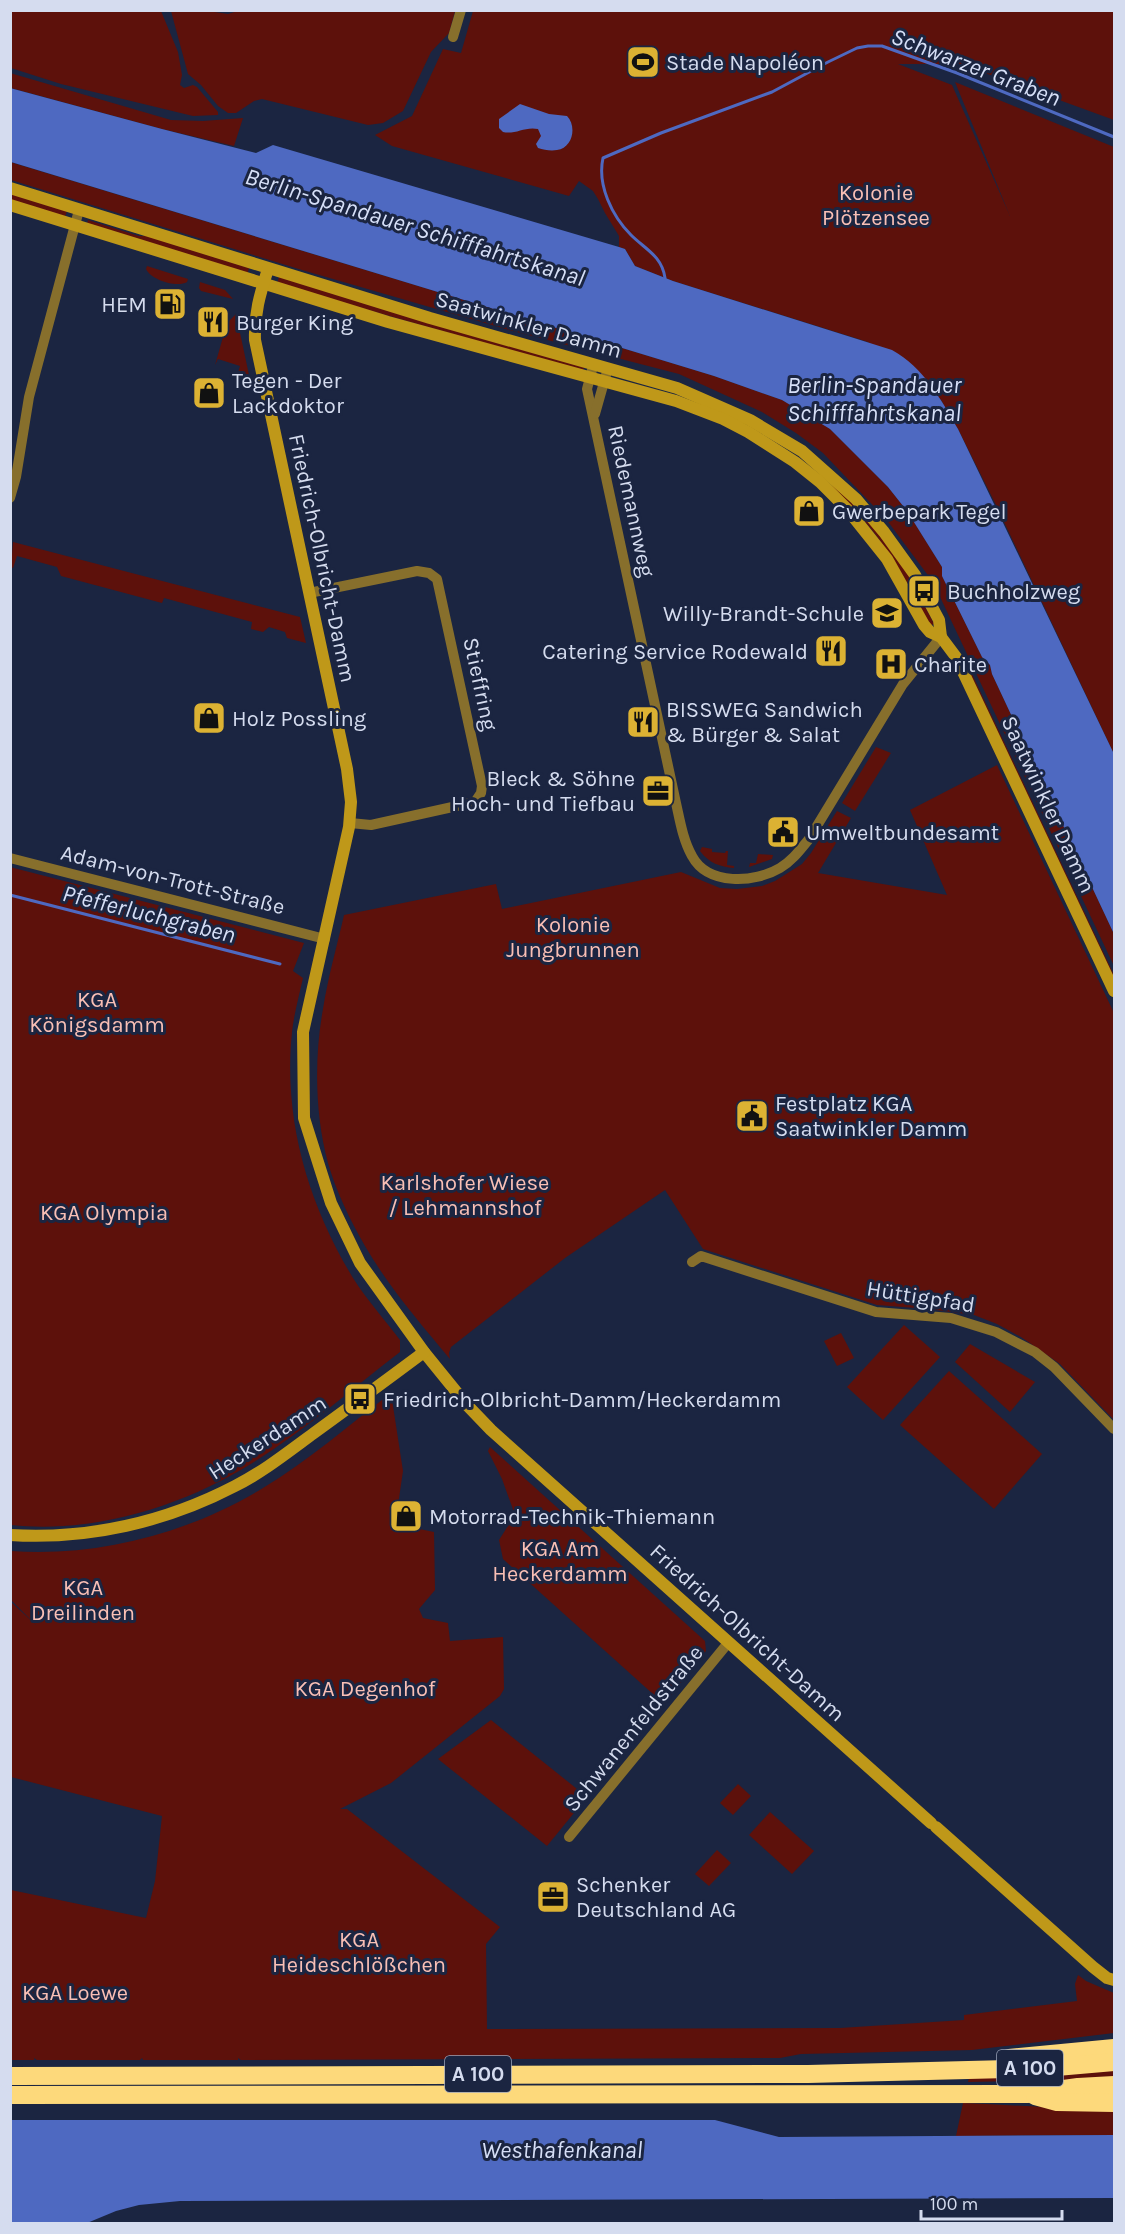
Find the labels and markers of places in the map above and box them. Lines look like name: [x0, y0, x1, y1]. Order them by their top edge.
sports icon: Stade Napoléon: [625, 44, 661, 80]
place label: Stade Napoléon: [666, 50, 824, 76]
fuel station icon: HEM: [152, 286, 188, 322]
place label: HEM: [101, 292, 147, 318]
restaurant icon: Burger King: [195, 304, 231, 340]
place label: Burger King: [236, 310, 354, 336]
place label: Tegen - Der Lackdoktor: [232, 368, 344, 419]
shop icon: Tegen - Der Lackdoktor: [191, 375, 227, 411]
shop icon: Gwerbepark Tegel: [791, 493, 827, 529]
place label: Gwerbepark Tegel: [832, 499, 1007, 525]
bus stop icon: Buchholzweg: [906, 573, 942, 609]
place label: Buchholzweg: [947, 579, 1081, 605]
school or university icon: Willy-Brandt-Schule: [869, 595, 905, 631]
place label: Willy-Brandt-Schule: [663, 601, 864, 627]
restaurant icon: Catering Service Rodewald: [813, 633, 849, 669]
place label: Catering Service Rodewald: [542, 639, 808, 665]
hospital icon: Charite: [873, 646, 909, 682]
place label: Charite: [914, 652, 987, 678]
place label: BISSWEG Sandwich & Bürger & Salat: [666, 697, 863, 748]
shop icon: Holz Possling: [191, 700, 227, 736]
restaurant icon: BISSWEG Sandwich & Bürger & Salat: [625, 704, 661, 740]
place label: Holz Possling: [232, 706, 367, 732]
place label: Bleck & Söhne Hoch- und Tiefbau: [451, 766, 635, 817]
office icon: Bleck & Söhne Hoch- und Tiefbau: [640, 773, 676, 809]
public building icon: Umweltbundesamt: [765, 814, 801, 850]
place label: Umweltbundesamt: [806, 820, 999, 846]
place label: Festplatz KGA Saatwinkler Damm: [775, 1091, 967, 1142]
public building icon: Festplatz KGA Saatwinkler Damm: [734, 1098, 770, 1134]
bus stop icon: Friedrich-Olbricht-Damm/Heckerdamm: [342, 1381, 378, 1417]
place label: Friedrich-Olbricht-Damm/Heckerdamm: [383, 1387, 781, 1413]
shop icon: Motorrad-Technik-Thiemann: [388, 1498, 424, 1534]
place label: Motorrad-Technik-Thiemann: [429, 1504, 715, 1530]
place label: Schenker Deutschland AG: [576, 1872, 736, 1923]
office icon: Schenker Deutschland AG: [535, 1879, 571, 1915]

